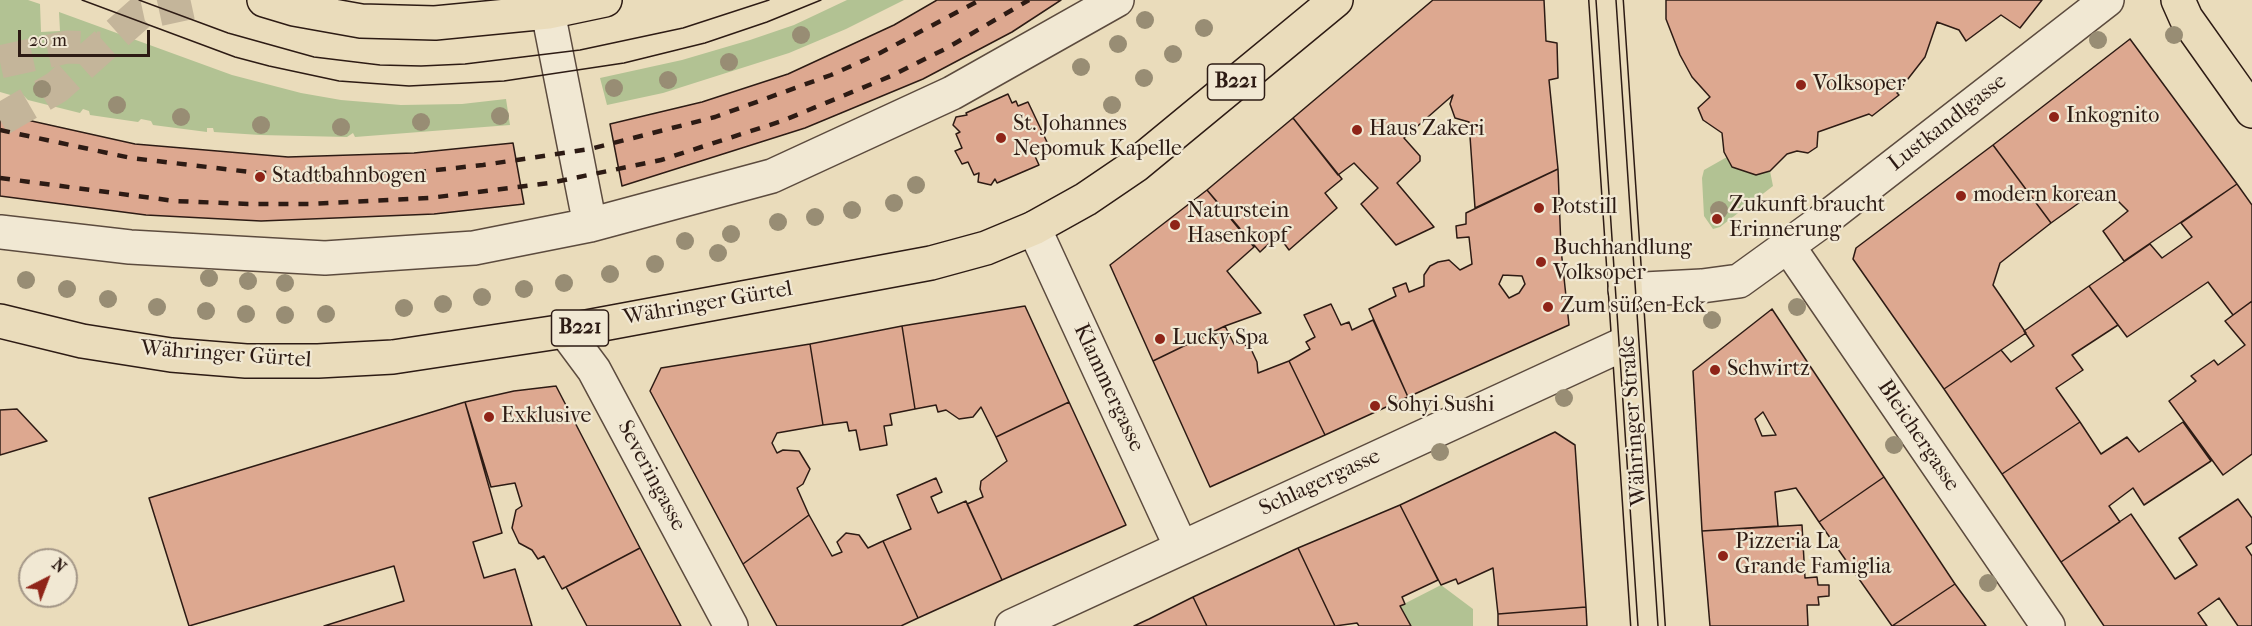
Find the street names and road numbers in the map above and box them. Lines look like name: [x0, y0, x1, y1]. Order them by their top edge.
road number: B221: [1208, 64, 1264, 100]
street label: Lustkandlgasse: [1884, 69, 2012, 177]
street label: Währinger Gürtel: [621, 276, 795, 332]
road number: B221: [552, 310, 608, 346]
street label: Klammergasse: [1067, 320, 1149, 456]
street label: Währinger Straße: [1615, 335, 1653, 507]
street label: Währinger Gürtel: [140, 336, 312, 374]
street label: Bleichergasse: [1871, 375, 1965, 497]
street label: Severingasse: [611, 416, 691, 536]
street label: Schlagergasse: [1255, 443, 1385, 523]

